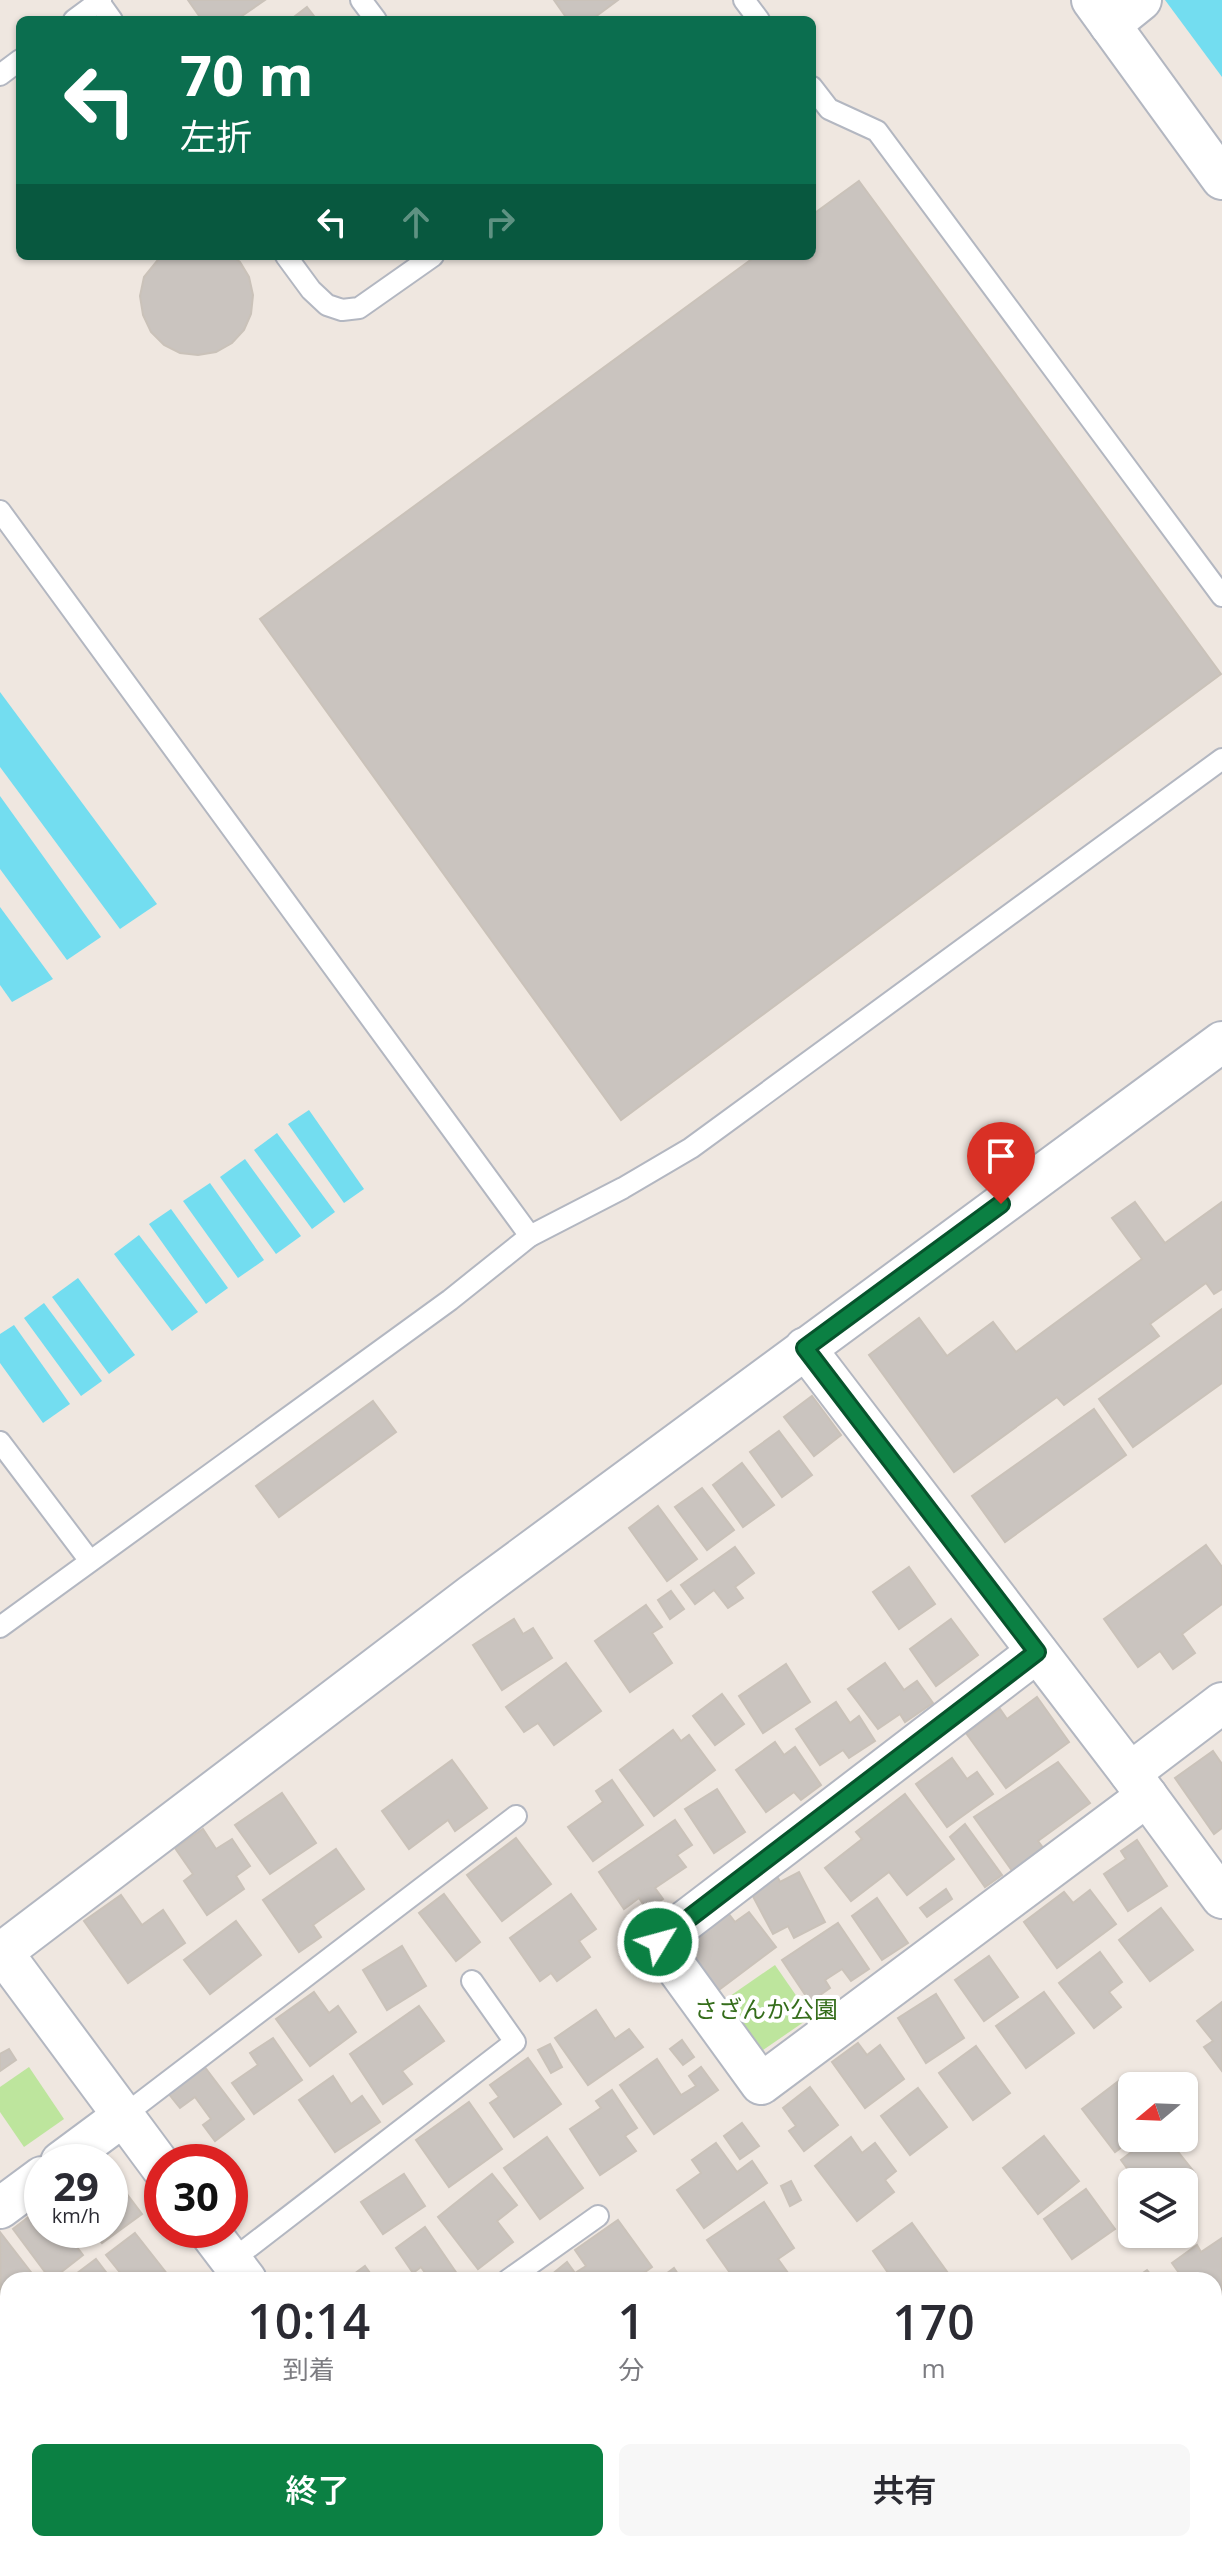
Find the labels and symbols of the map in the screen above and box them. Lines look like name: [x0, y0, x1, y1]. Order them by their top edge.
pin: [967, 1122, 1035, 1204]
position arrow: [616, 1900, 700, 1984]
park label: さざんか公園: [694, 1992, 838, 2025]
north arrow: [1118, 2072, 1198, 2152]
speed limit sign: 30: [144, 2144, 248, 2248]

